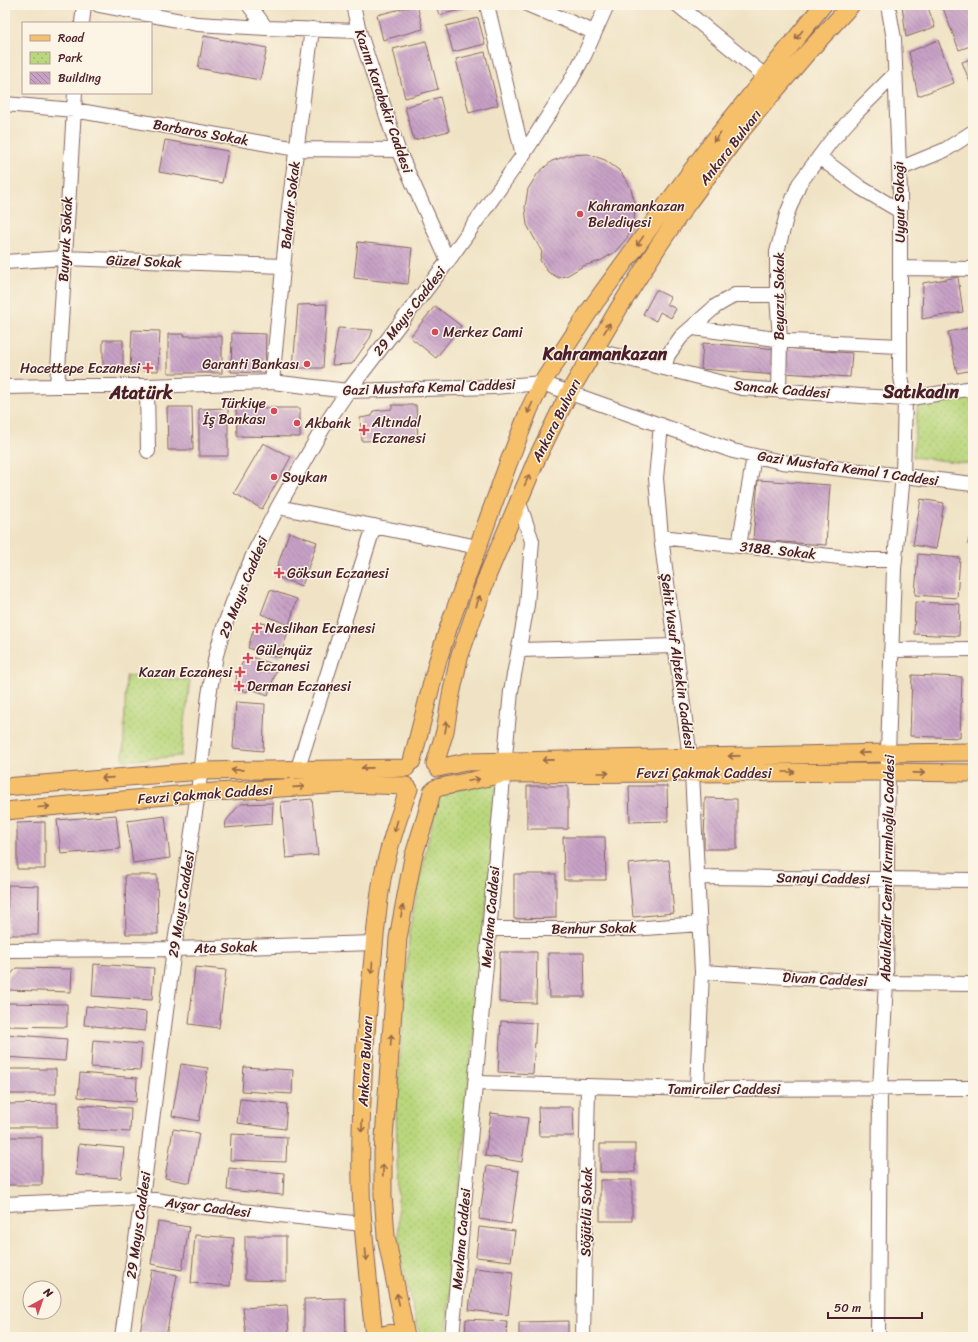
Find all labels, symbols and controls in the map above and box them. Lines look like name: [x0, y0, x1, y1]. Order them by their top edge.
legend: [22, 22, 152, 94]
street label: Kazım Karabekir Caddesi: [347, 26, 420, 178]
text: Road: [58, 27, 85, 49]
one-way arrow: [794, 30, 803, 41]
text: Park: [58, 47, 83, 69]
text: Building: [58, 67, 101, 89]
street label: Ankara Bulvarı: [692, 104, 768, 192]
street label: Barbaros Sokak: [151, 112, 251, 153]
one-way arrow: [713, 131, 721, 142]
street label: Bahadır Sokak: [273, 160, 308, 250]
street label: Uygur Sokağı: [886, 161, 913, 243]
place label: Kahramankazan Belediyesi: [588, 194, 685, 235]
street label: Buyruk Sokak: [51, 195, 80, 282]
marker: Kahramankazan Belediyesi: [575, 209, 585, 219]
one-way arrow: [636, 236, 644, 247]
street label: Güzel Sokak: [106, 248, 183, 275]
street label: Beyazıt Sokak: [767, 252, 792, 340]
street label: 29 Mayıs Caddesi: [366, 260, 453, 362]
place label: Merkez Cami: [443, 320, 524, 345]
one-way arrow: [603, 322, 611, 334]
marker: Merkez Cami: [430, 327, 440, 337]
district label: Kahramankazan: [542, 338, 667, 370]
place label: Garanti Bankası: [202, 352, 299, 377]
place label: Hacettepe Eczanesi: [20, 356, 141, 381]
marker: Garanti Bankası: [302, 359, 312, 369]
marker: Hacettepe Eczanesi: [143, 363, 153, 373]
street label: Gazi Mustafa Kemal Caddesi: [342, 372, 517, 403]
street label: Sancak Caddesi: [733, 373, 832, 406]
street label: Ankara Bulvarı: [524, 374, 588, 467]
district label: Satıkadın: [882, 376, 959, 408]
district label: Atatürk: [108, 377, 173, 409]
place label: Türkiye İş Bankası: [202, 391, 266, 432]
one-way arrow: [526, 402, 534, 414]
marker: Türkiye İş Bankası: [269, 406, 279, 416]
place label: Altındal Eczanesi: [371, 410, 427, 451]
place label: Akbank: [304, 411, 352, 436]
marker: Akbank: [292, 418, 302, 428]
marker: Altındal Eczanesi: [359, 425, 369, 435]
street label: Gazi Mustafa Kemal 1 Caddesi: [756, 443, 941, 494]
place label: Soykan: [282, 465, 328, 490]
marker: Soykan: [269, 472, 279, 482]
one-way arrow: [523, 475, 531, 487]
street label: 29 Mayıs Caddesi: [212, 531, 276, 642]
street label: 3188. Sokak: [739, 534, 818, 567]
place label: Göksun Eczanesi: [287, 561, 390, 586]
marker: Göksun Eczanesi: [274, 568, 284, 578]
street label: Şehit Yusuf Alptekin Caddesi: [653, 571, 702, 752]
one-way arrow: [475, 595, 483, 607]
place label: Neslihan Eczanesi: [265, 616, 376, 641]
marker: Neslihan Eczanesi: [252, 623, 262, 633]
place label: Gülenyüz Eczanesi: [256, 638, 313, 679]
marker: Gülenyüz Eczanesi: [243, 653, 253, 663]
place label: Kazan Eczanesi: [139, 660, 233, 685]
marker: Kazan Eczanesi: [235, 667, 245, 677]
place label: Derman Eczanesi: [247, 674, 352, 699]
marker: Derman Eczanesi: [234, 681, 244, 691]
one-way arrow: [442, 720, 450, 733]
one-way arrow: [858, 749, 871, 757]
one-way arrow: [728, 752, 741, 760]
street label: Abdulkadir Cemil Kırımlıoğlu Caddesi: [873, 753, 902, 983]
one-way arrow: [542, 756, 555, 764]
street label: Fevzi Çakmak Caddesi: [636, 761, 773, 786]
one-way arrow: [361, 764, 374, 771]
one-way arrow: [231, 766, 244, 774]
one-way arrow: [782, 768, 795, 776]
one-way arrow: [596, 769, 609, 777]
one-way arrow: [912, 769, 925, 776]
one-way arrow: [101, 775, 114, 782]
one-way arrow: [467, 776, 480, 784]
street label: Fevzi Çakmak Caddesi: [137, 777, 274, 812]
one-way arrow: [292, 784, 305, 791]
one-way arrow: [37, 804, 50, 811]
one-way arrow: [392, 820, 400, 833]
street label: 29 Mayıs Caddesi: [161, 848, 202, 959]
street label: Mevlana Caddesi: [474, 864, 507, 969]
street label: Sanayi Caddesi: [776, 865, 871, 892]
one-way arrow: [399, 905, 407, 918]
street label: Benhur Sokak: [551, 915, 637, 942]
street label: Ata Sokak: [193, 934, 258, 961]
one-way arrow: [369, 961, 376, 974]
street label: Divan Caddesi: [782, 965, 869, 994]
street label: Ankara Bulvarı: [351, 1015, 380, 1108]
one-way arrow: [388, 1034, 395, 1047]
street label: Tamirciler Caddesi: [668, 1077, 782, 1102]
one-way arrow: [358, 1119, 365, 1132]
one-way arrow: [379, 1164, 387, 1177]
street label: Söğütlü Sokak: [573, 1166, 600, 1257]
street label: 29 Mayıs Caddesi: [119, 1169, 159, 1280]
street label: Mevlana Caddesi: [445, 1186, 478, 1291]
street label: Avşar Caddesi: [163, 1190, 253, 1225]
one-way arrow: [362, 1248, 369, 1261]
north arrow: [22, 1280, 62, 1320]
text: N: [38, 1282, 57, 1303]
one-way arrow: [394, 1293, 402, 1306]
scale bar: [828, 1294, 922, 1320]
text: 50 m: [834, 1297, 861, 1319]

